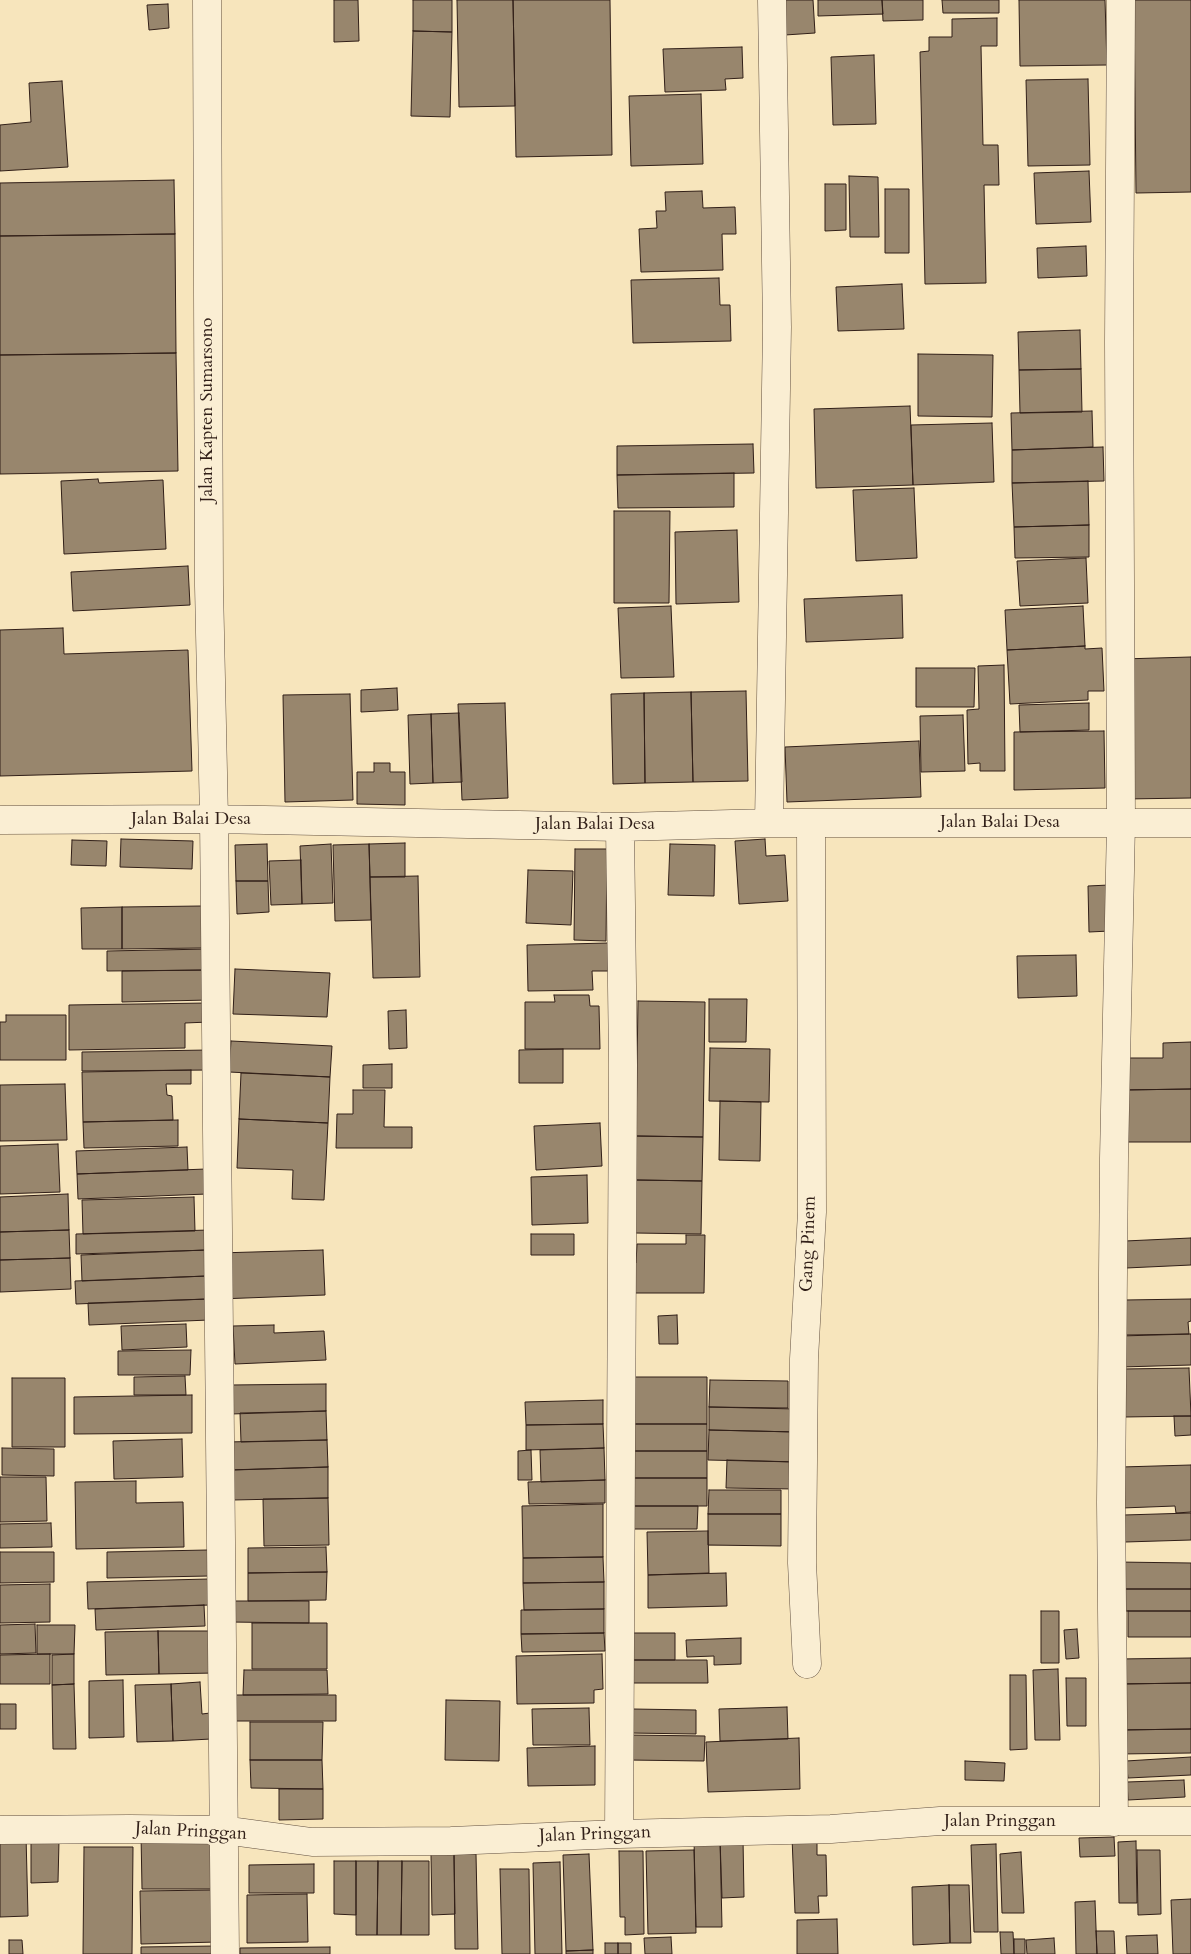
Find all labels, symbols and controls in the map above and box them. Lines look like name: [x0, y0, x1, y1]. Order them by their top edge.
street label: Jalan Kapten Sumarsono: [197, 317, 219, 503]
street label: Jalan Balai Desa: [131, 809, 251, 831]
street label: Jalan Balai Desa: [940, 812, 1060, 834]
street label: Jalan Balai Desa: [535, 814, 655, 836]
street label: Gang Pinem: [797, 1195, 821, 1293]
street label: Jalan Pringgan: [944, 1811, 1056, 1833]
street label: Jalan Pringgan: [135, 1818, 247, 1846]
street label: Jalan Pringgan: [539, 1822, 651, 1848]

